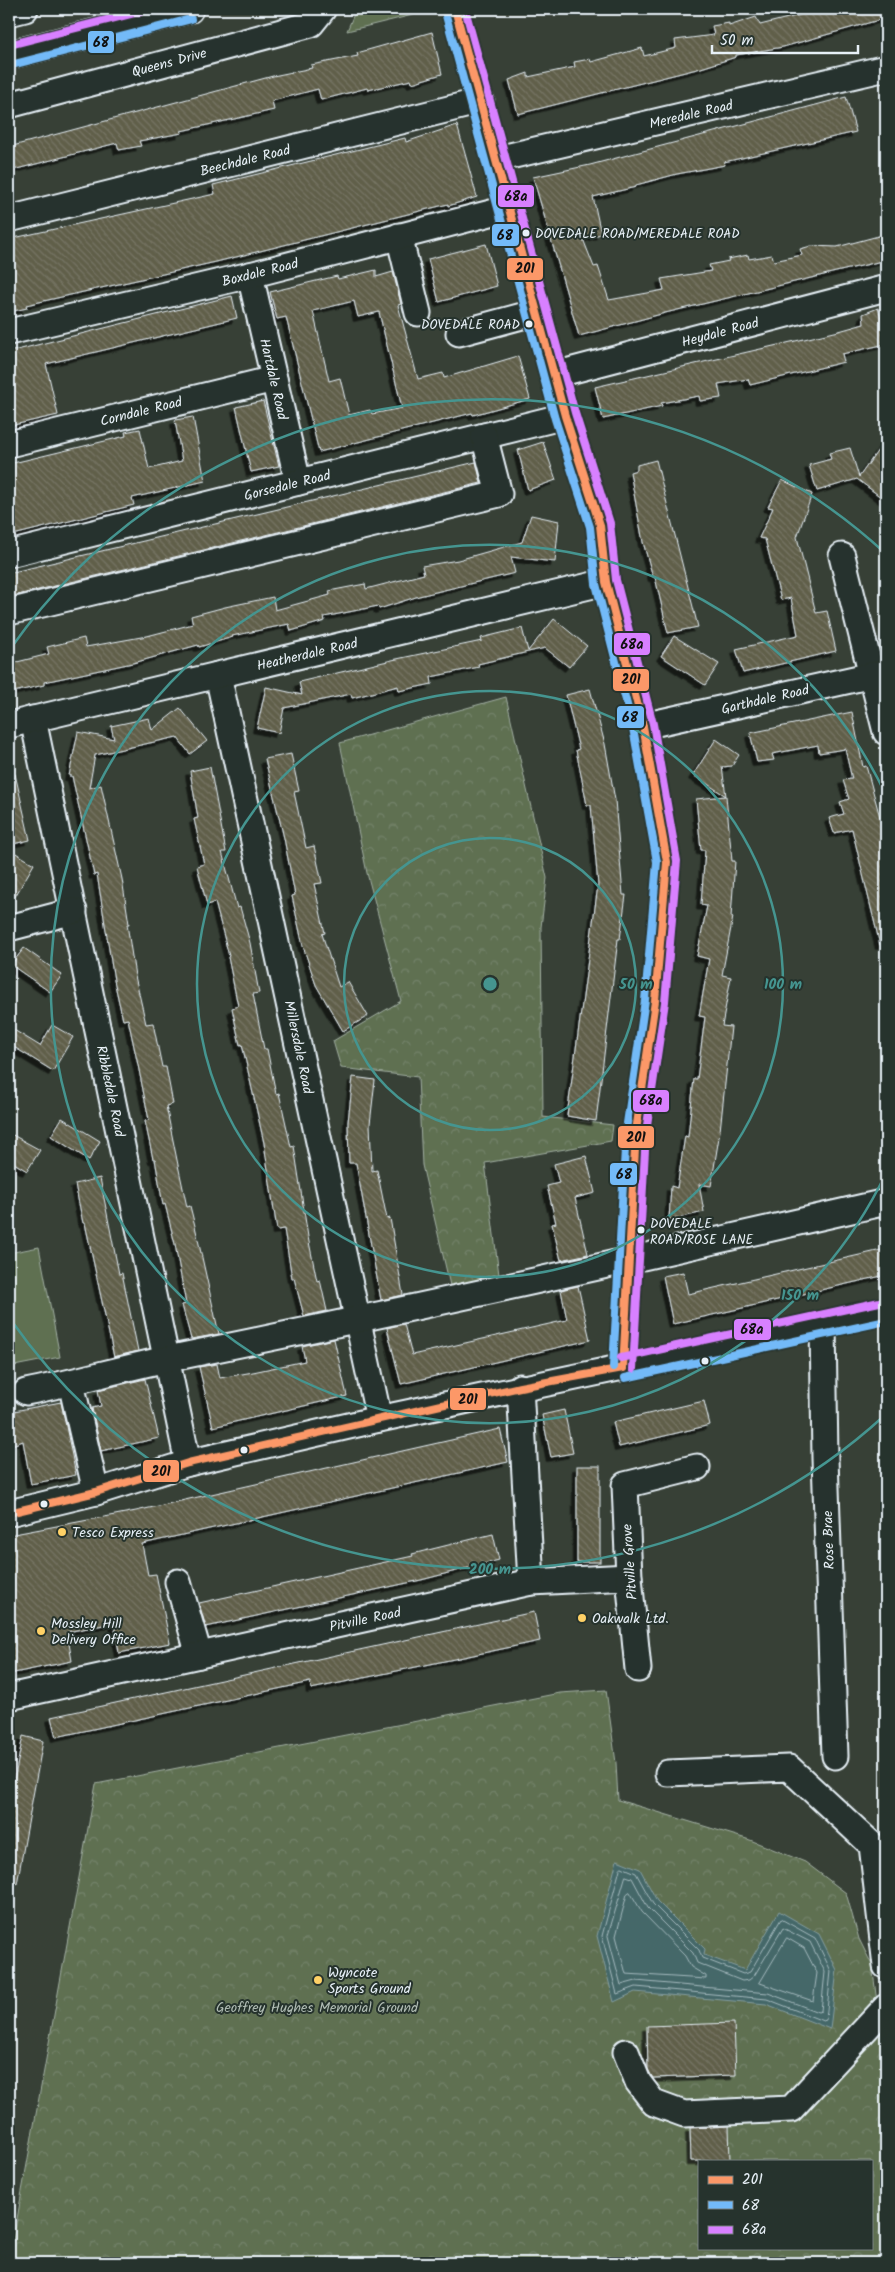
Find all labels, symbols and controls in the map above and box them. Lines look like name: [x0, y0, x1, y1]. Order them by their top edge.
scale bar: [712, 22, 859, 54]
text: 50 m: [720, 29, 754, 53]
line badge: 68: [87, 30, 115, 54]
text: 68: [93, 32, 110, 54]
street label: Queens Drive: [129, 42, 210, 83]
street label: Meredale Road: [647, 94, 736, 135]
street label: Beechdale Road: [198, 139, 294, 183]
line badge: 68a: [497, 184, 535, 208]
text: 68a: [505, 186, 528, 208]
line badge: 68: [491, 223, 520, 247]
place label: DOVEDALE ROAD/MEREDALE ROAD: [535, 224, 740, 245]
text: 68: [497, 225, 514, 247]
marker: DOVEDALE ROAD/MEREDALE ROAD: [521, 228, 531, 238]
street label: Boxdale Road: [220, 253, 302, 293]
line badge: 201: [506, 257, 544, 281]
text: 201: [515, 258, 536, 280]
street label: Heydale Road: [679, 312, 762, 354]
place label: DOVEDALE ROAD: [421, 315, 520, 336]
marker: DOVEDALE ROAD: [524, 319, 534, 329]
street label: Hartdale Road: [253, 336, 293, 423]
street label: Corndale Road: [98, 391, 186, 433]
street label: Gorsedale Road: [242, 464, 334, 507]
street label: Heatherdale Road: [255, 632, 361, 677]
line badge: 68a: [613, 632, 651, 656]
text: 68a: [621, 634, 644, 656]
line badge: 201: [612, 668, 650, 692]
text: 201: [621, 669, 642, 691]
street label: Garthdale Road: [719, 679, 812, 721]
line badge: 68: [616, 705, 645, 729]
text: 68: [622, 707, 639, 729]
text: 50 m: [618, 973, 653, 997]
text: 100 m: [764, 973, 802, 997]
centre of rings: [481, 975, 499, 993]
street label: Millersdale Road: [277, 998, 319, 1097]
street label: Ribbledale Road: [90, 1043, 131, 1140]
line badge: 68a: [632, 1089, 670, 1113]
text: 68a: [640, 1090, 663, 1112]
line badge: 201: [617, 1125, 655, 1149]
text: 201: [626, 1127, 647, 1149]
line badge: 68: [609, 1162, 638, 1186]
text: 68: [616, 1164, 633, 1186]
place label: DOVEDALE ROAD/ROSE LANE: [650, 1214, 754, 1251]
marker: DOVEDALE ROAD/ROSE LANE: [636, 1225, 646, 1235]
text: 150 m: [781, 1284, 819, 1308]
line badge: 68a: [733, 1318, 772, 1341]
text: 68a: [741, 1319, 764, 1341]
unlabelled marker: [700, 1356, 710, 1366]
line badge: 201: [449, 1387, 487, 1411]
text: 201: [458, 1389, 479, 1411]
unlabelled marker: [239, 1445, 249, 1455]
line badge: 201: [142, 1459, 180, 1483]
text: 201: [151, 1461, 172, 1483]
unlabelled marker: [39, 1499, 49, 1509]
street label: Rose Brae: [817, 1509, 841, 1570]
place label: Tesco Express: [72, 1522, 154, 1544]
street label: Pitville Grove: [616, 1523, 644, 1601]
marker: Tesco Express: [56, 1526, 68, 1538]
text: 200 m: [469, 1558, 511, 1582]
street label: Pitville Road: [327, 1601, 404, 1638]
place label: Oakwalk Ltd.: [592, 1608, 669, 1630]
marker: Oakwalk Ltd.: [576, 1612, 588, 1624]
place label: Mossley Hill Delivery Office: [51, 1613, 137, 1651]
marker: Mossley Hill Delivery Office: [35, 1625, 47, 1637]
place label: Wyncote Sports Ground: [328, 1962, 412, 2000]
marker: Wyncote Sports Ground: [312, 1974, 324, 1986]
park label: Geoffrey Hughes Memorial Ground: [216, 1997, 419, 2019]
legend: [698, 2160, 872, 2250]
text: 201: [742, 2168, 763, 2192]
text: 68: [742, 2194, 760, 2218]
text: 68a: [742, 2218, 766, 2242]

